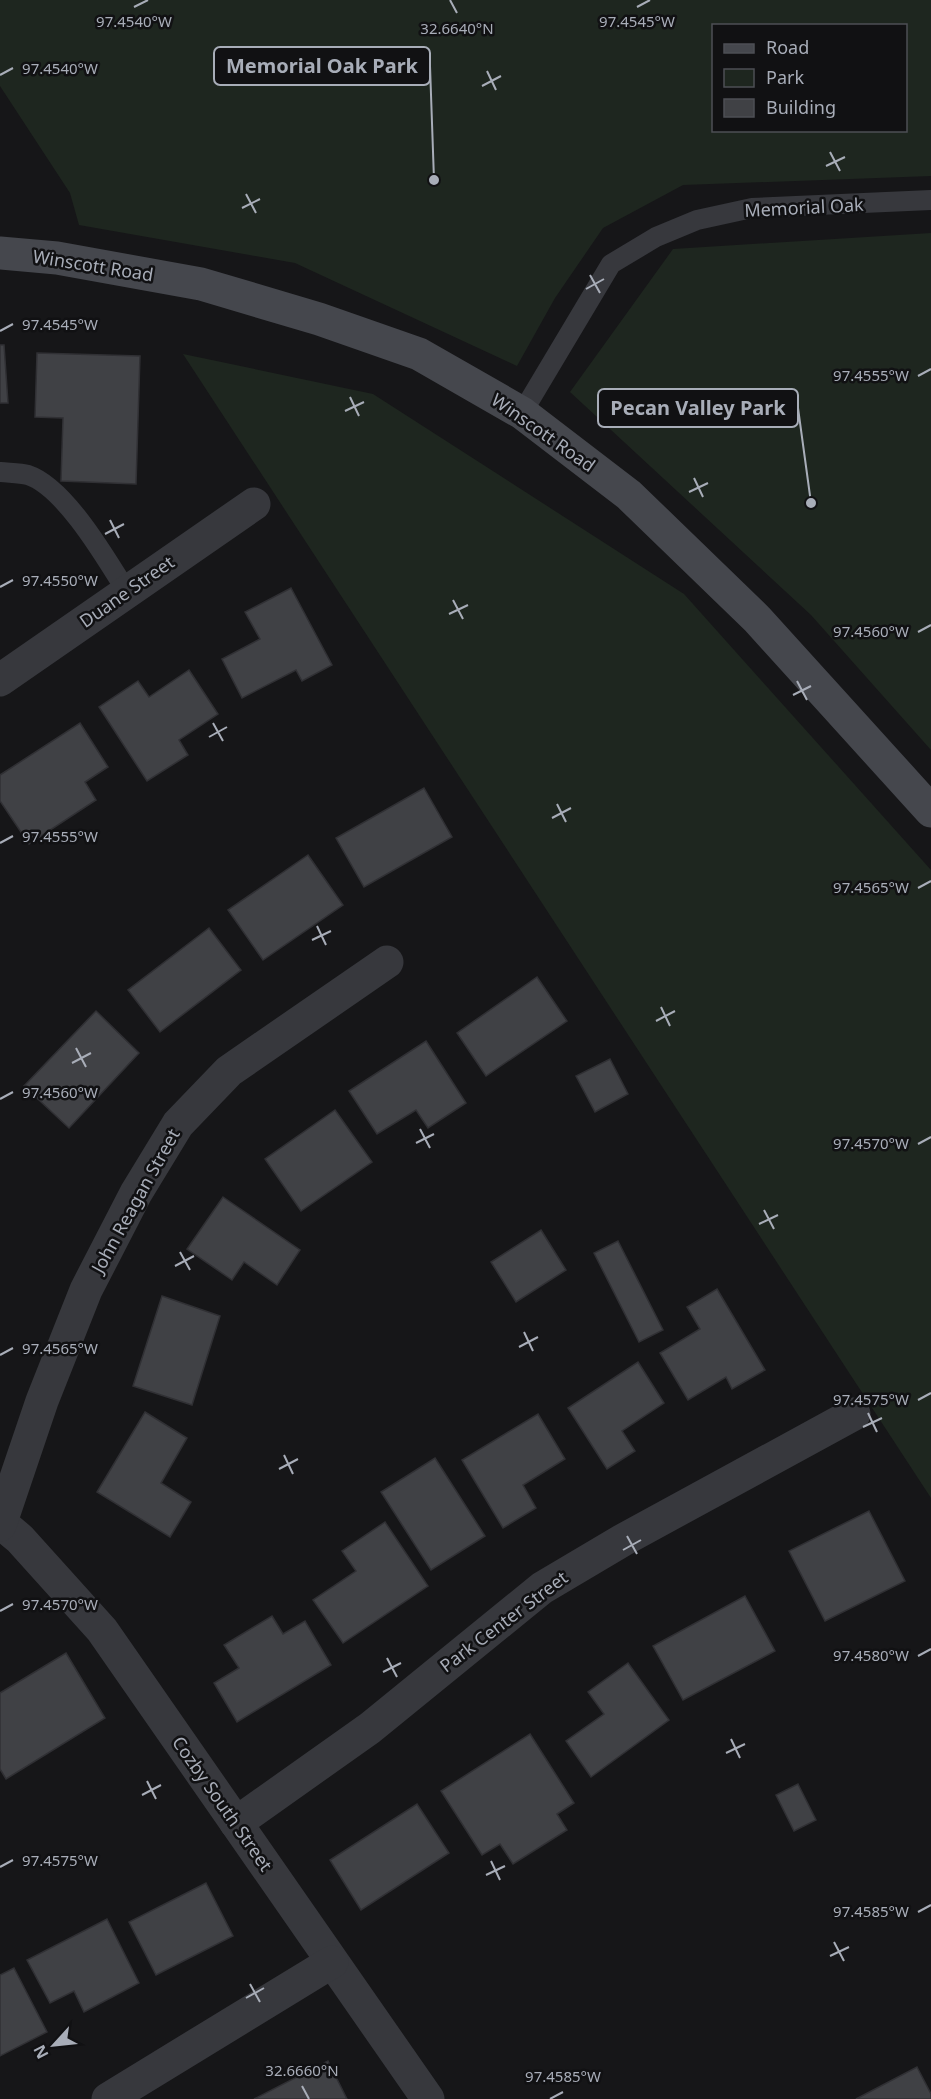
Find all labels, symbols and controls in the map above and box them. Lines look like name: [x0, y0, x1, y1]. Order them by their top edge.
text: 97.4540°W: [96, 11, 172, 31]
text: 97.4545°W: [599, 11, 675, 31]
text: 32.6640°N: [420, 18, 494, 38]
legend: [712, 24, 907, 132]
text: Road: [766, 35, 809, 59]
callout: Memorial Oak Park: [214, 47, 430, 85]
text: Memorial Oak Park: [226, 52, 419, 79]
text: 97.4540°W: [22, 58, 98, 78]
text: Park: [766, 65, 804, 89]
text: Building: [766, 95, 836, 119]
street label: Memorial Oak: [744, 192, 865, 222]
street label: Winscott Road: [31, 244, 155, 286]
text: 97.4545°W: [22, 314, 98, 334]
text: 97.4555°W: [833, 365, 909, 385]
street label: Winscott Road: [487, 387, 600, 477]
callout: Pecan Valley Park: [598, 389, 798, 427]
text: Pecan Valley Park: [610, 394, 786, 421]
street label: Duane Street: [74, 549, 179, 633]
text: 97.4550°W: [22, 570, 98, 590]
text: 97.4560°W: [833, 621, 909, 641]
text: 97.4555°W: [22, 826, 98, 846]
text: 97.4565°W: [833, 877, 909, 897]
text: 97.4560°W: [22, 1082, 98, 1102]
street label: John Reagan Street: [85, 1124, 185, 1279]
text: 97.4570°W: [833, 1133, 909, 1153]
text: 97.4565°W: [22, 1338, 98, 1358]
text: 97.4575°W: [833, 1389, 909, 1409]
street label: Park Center Street: [435, 1565, 573, 1677]
text: 97.4570°W: [22, 1594, 98, 1614]
text: 97.4580°W: [833, 1645, 909, 1665]
street label: Cozby South Street: [167, 1731, 279, 1876]
text: 97.4575°W: [22, 1850, 98, 1870]
text: 97.4585°W: [833, 1901, 909, 1921]
north arrow: [24, 2015, 84, 2075]
text: N: [28, 2041, 53, 2063]
text: 32.6660°N: [265, 2060, 339, 2080]
text: 97.4585°W: [525, 2066, 601, 2086]

